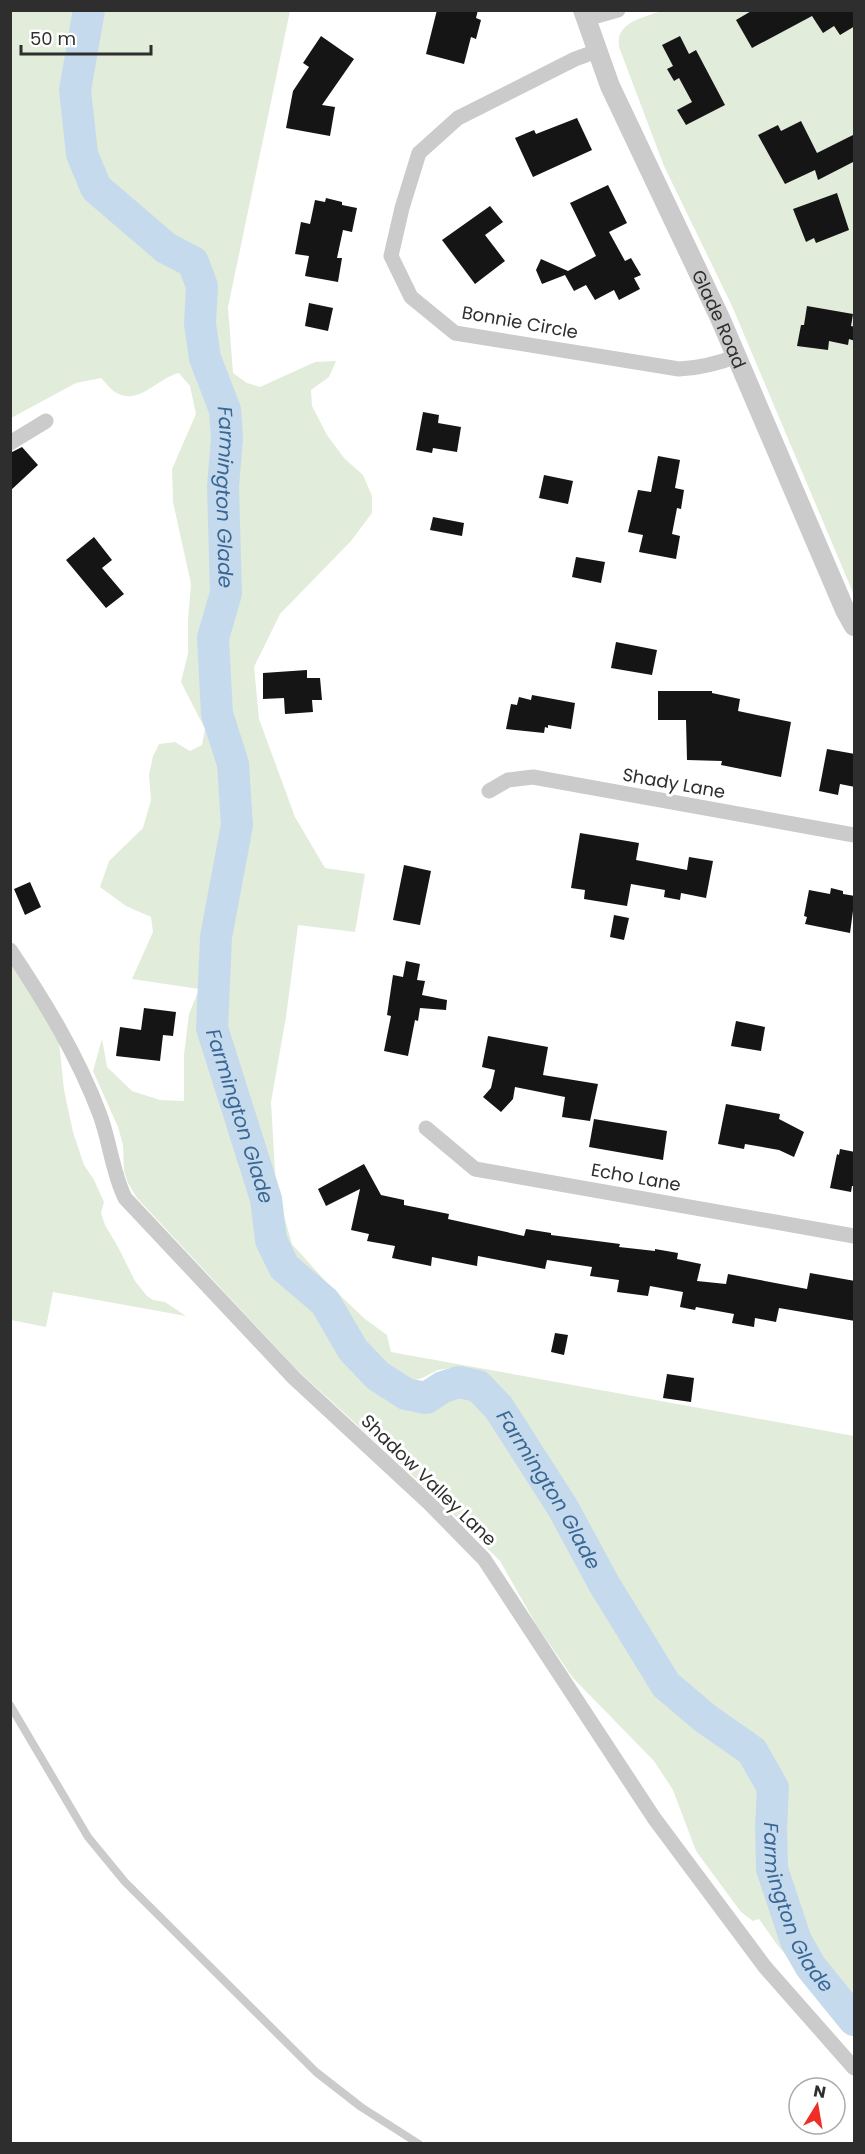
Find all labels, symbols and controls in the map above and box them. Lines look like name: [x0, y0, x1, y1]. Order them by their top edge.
scale bar: [21, 18, 152, 56]
text: 50 m: [30, 26, 76, 51]
street label: Glade Road: [686, 265, 753, 372]
street label: Bonnie Circle: [460, 299, 580, 345]
water label: Farmington Glade: [209, 405, 241, 588]
street label: Shady Lane: [621, 762, 727, 804]
water label: Farmington Glade: [199, 1025, 281, 1207]
street label: Echo Lane: [589, 1157, 683, 1197]
water label: Farmington Glade: [490, 1405, 608, 1574]
street label: Shadow Valley Lane: [356, 1409, 502, 1551]
water label: Farmington Glade: [757, 1822, 840, 1998]
north arrow: [787, 2076, 847, 2136]
text: N: [812, 2079, 828, 2104]

